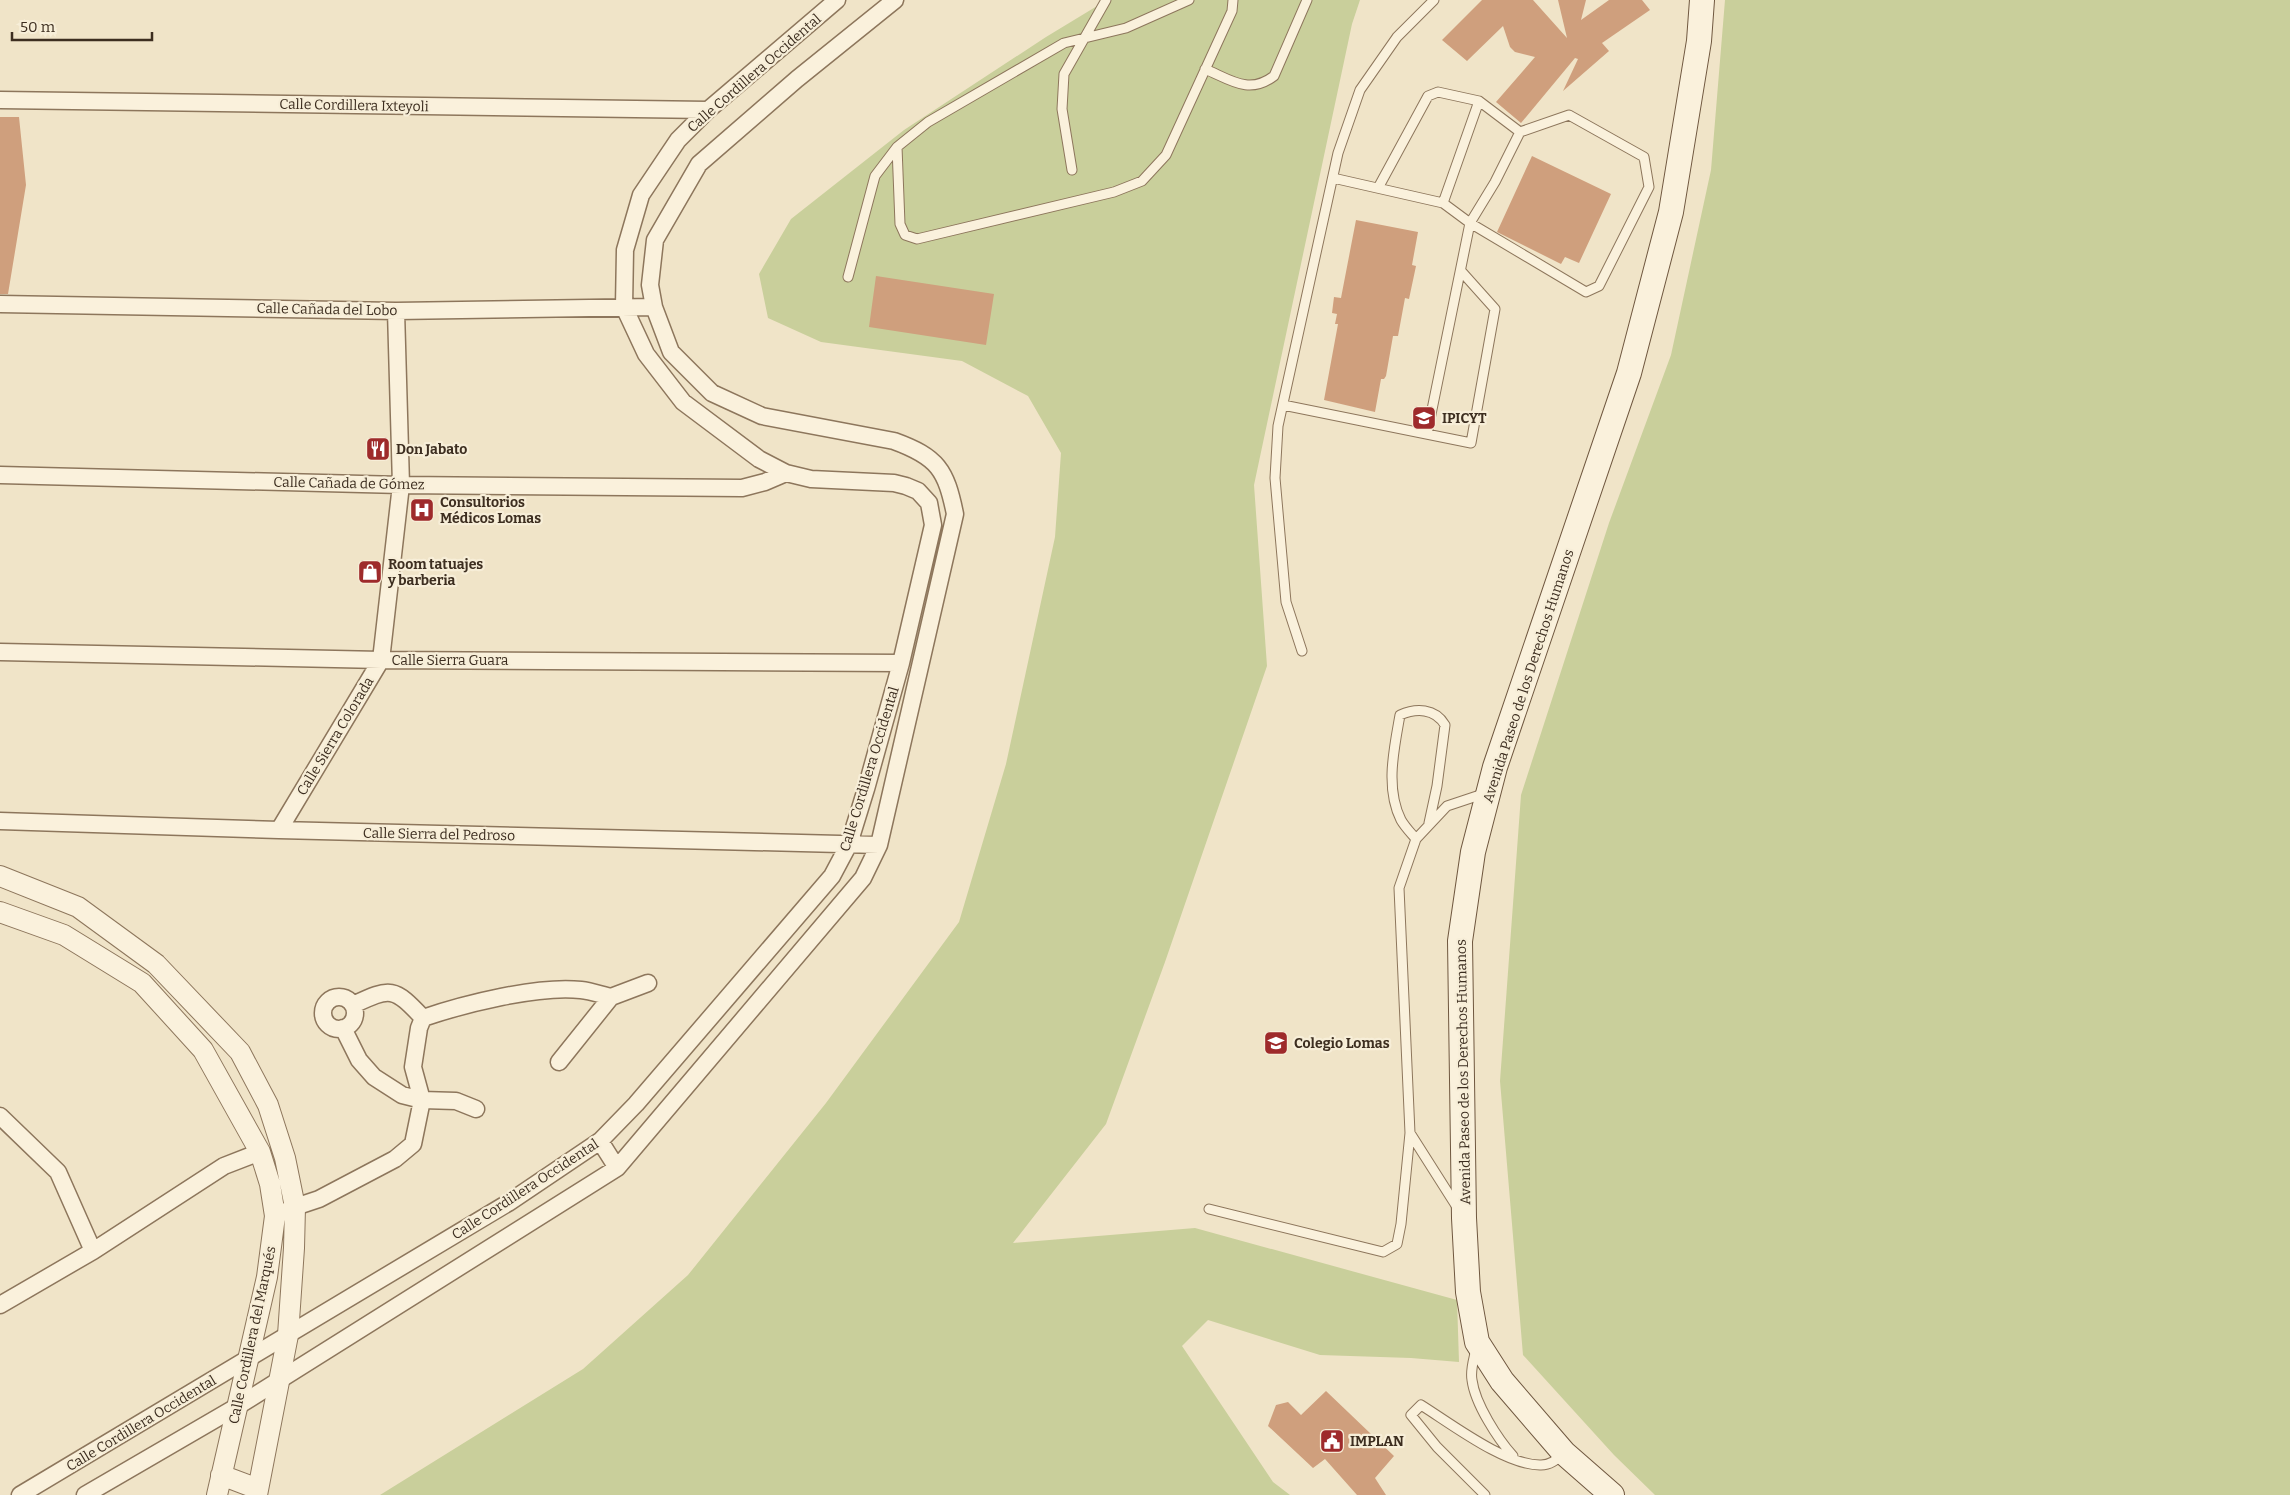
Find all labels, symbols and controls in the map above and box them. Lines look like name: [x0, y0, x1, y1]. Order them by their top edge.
scale bar: [12, 10, 152, 42]
street label: Calle Cordillera Occidental: [684, 11, 825, 136]
text: 50 m: [20, 18, 56, 36]
street label: Calle Cordillera Ixteyoli: [279, 96, 429, 115]
street label: Calle Cañada del Lobo: [256, 300, 398, 319]
school or university icon: IPICYT: [1411, 405, 1437, 431]
place label: IPICYT: [1442, 410, 1487, 427]
restaurant icon: Don Jabato: [365, 436, 391, 462]
place label: Don Jabato: [396, 441, 467, 458]
street label: Calle Cañada de Gómez: [273, 474, 425, 493]
place label: Consultorios Médicos Lomas: [440, 494, 541, 527]
hospital icon: Consultorios Médicos Lomas: [409, 497, 435, 523]
street label: Avenida Paseo de los Derechos Humanos: [1479, 547, 1578, 805]
place label: Room tatuajes y barberia: [387, 556, 483, 589]
shop icon: Room tatuajes y barberia: [357, 559, 383, 585]
street label: Calle Sierra Guara: [392, 652, 509, 669]
street label: Calle Sierra Colorada: [293, 674, 378, 798]
street label: Calle Cordillera Occidental: [836, 685, 903, 854]
street label: Calle Sierra del Pedroso: [363, 825, 515, 844]
street label: Avenida Paseo de los Derechos Humanos: [1453, 939, 1474, 1205]
school or university icon: Colegio Lomas: [1263, 1030, 1289, 1056]
place label: Colegio Lomas: [1294, 1035, 1390, 1052]
street label: Calle Cordillera Occidental: [449, 1136, 602, 1243]
street label: Calle Cordillera del Marqués: [225, 1245, 280, 1426]
street label: Calle Cordillera Occidental: [63, 1372, 219, 1475]
public building icon: IMPLAN: [1319, 1428, 1345, 1454]
place label: IMPLAN: [1350, 1433, 1404, 1450]

